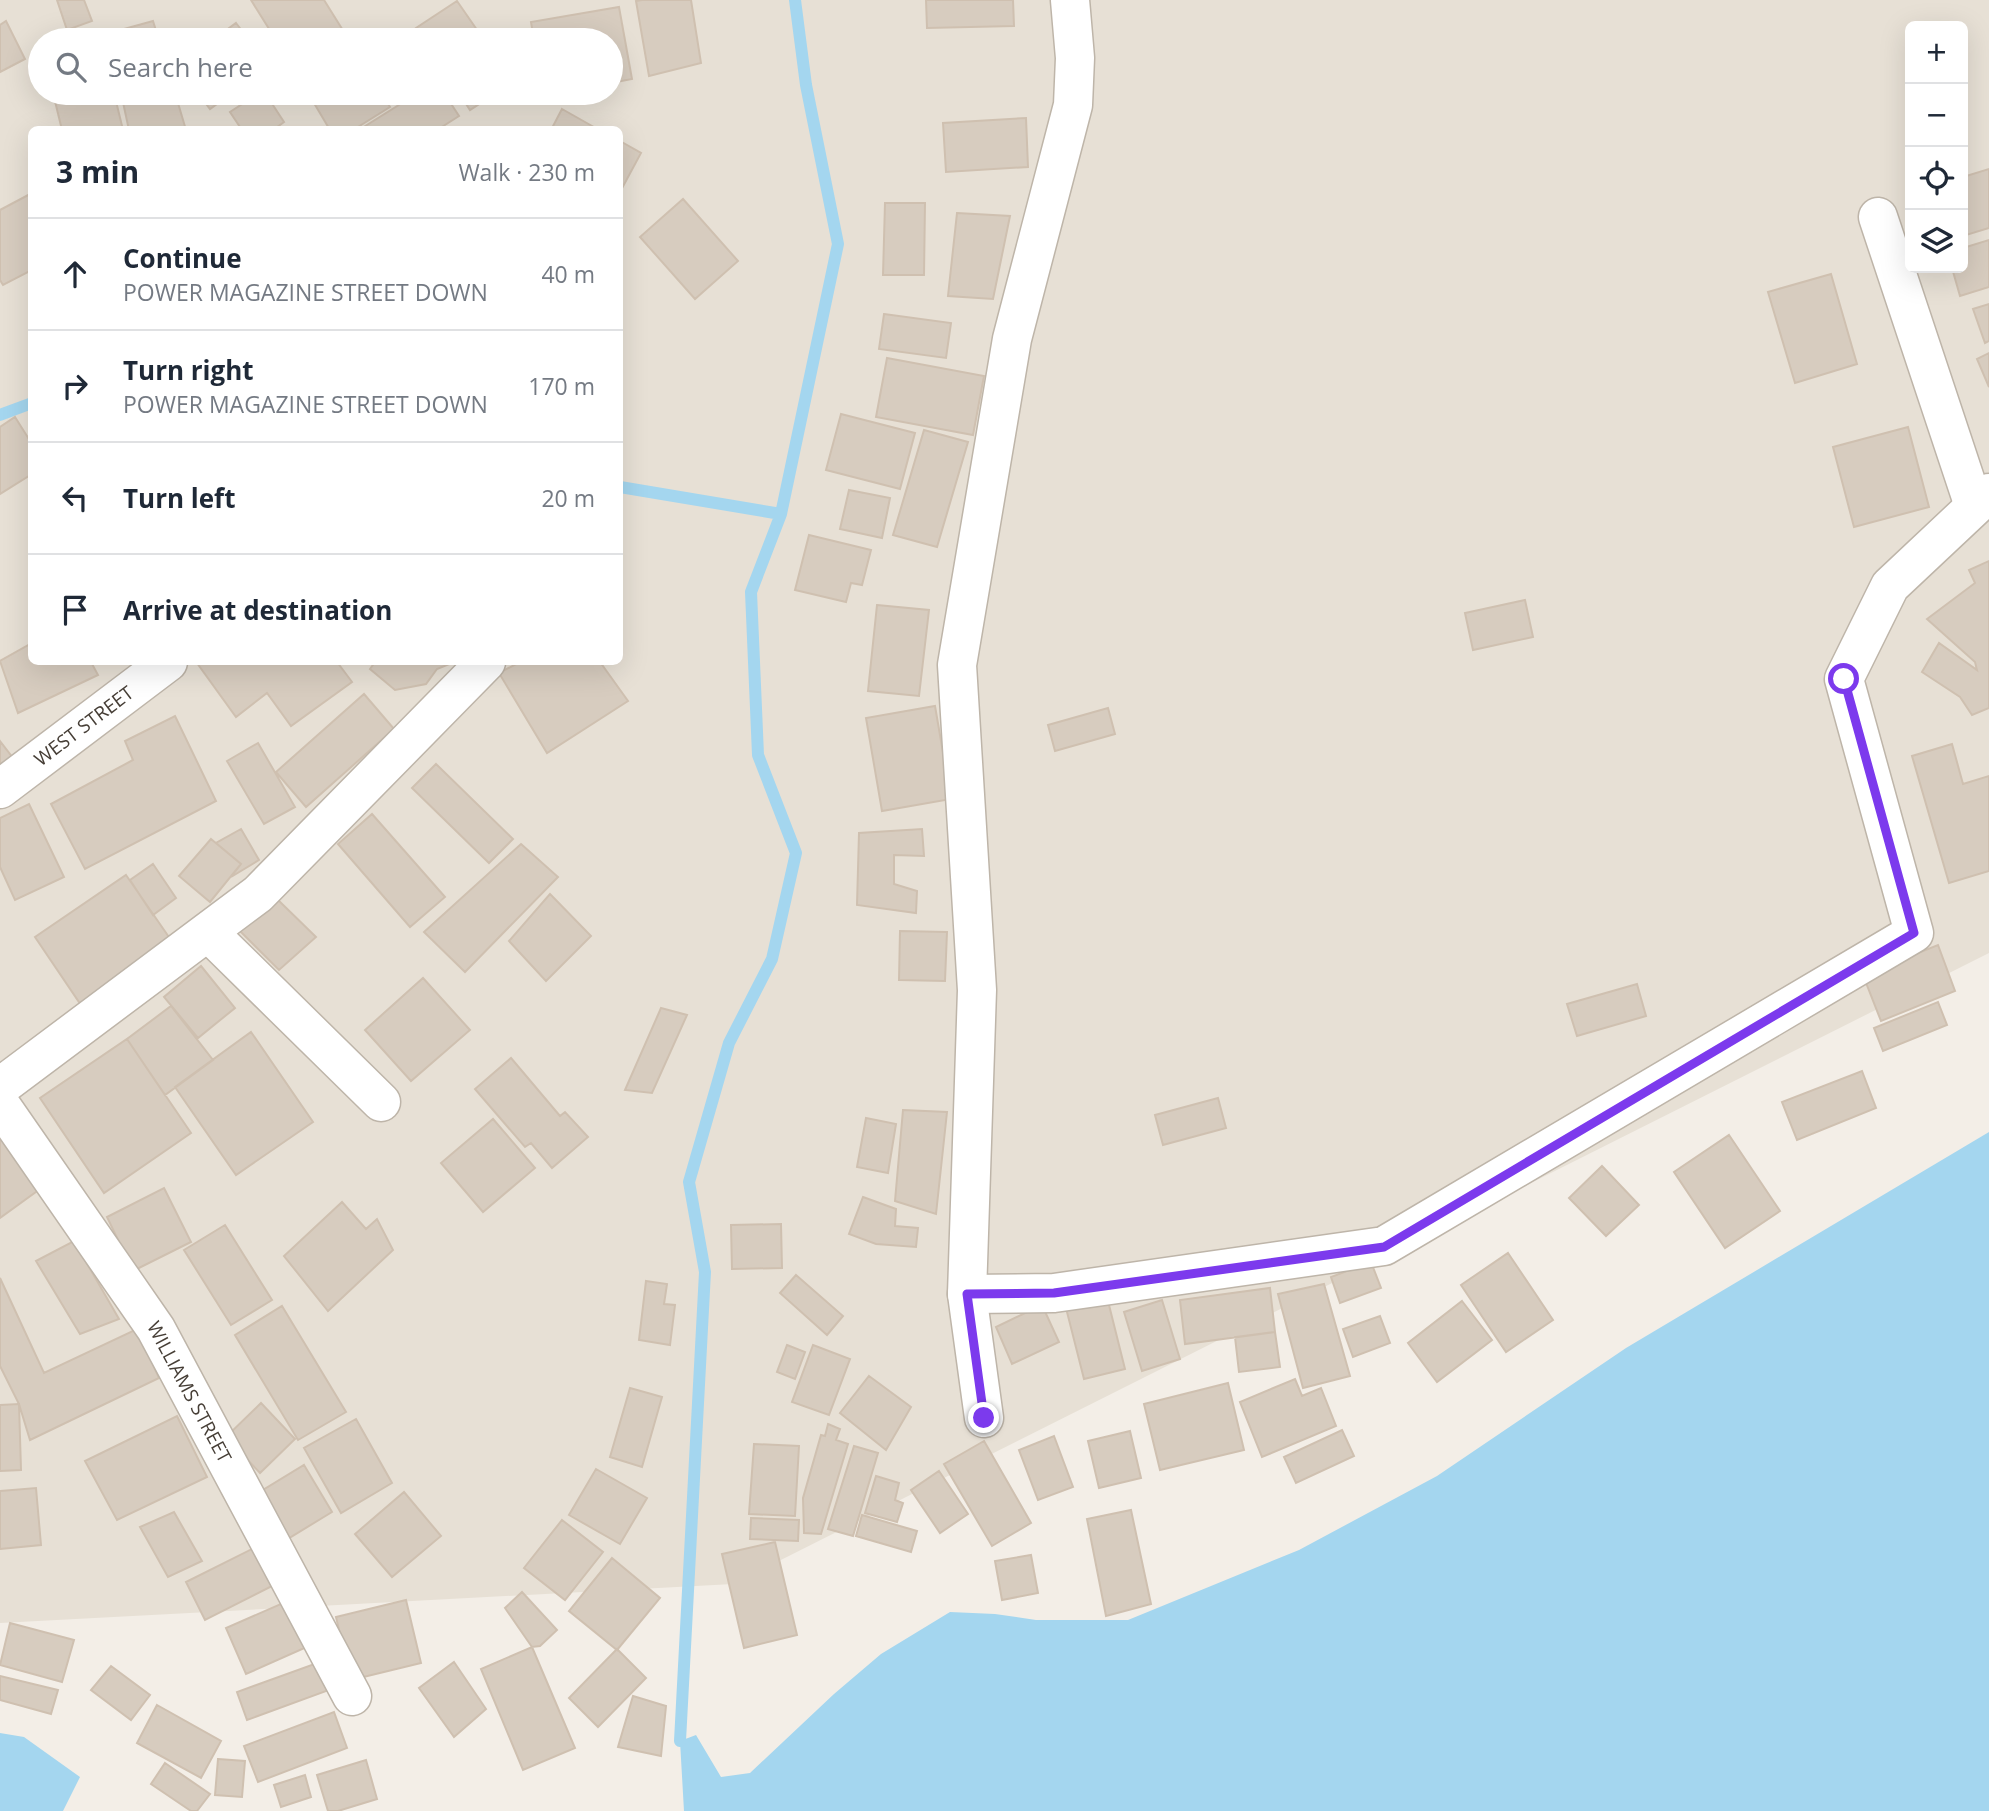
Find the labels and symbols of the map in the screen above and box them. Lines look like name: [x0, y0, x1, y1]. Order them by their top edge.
route start: [1828, 663, 1859, 694]
street label: WEST STREET: [29, 679, 139, 772]
street label: WILLIAMS STREET: [141, 1317, 238, 1468]
route end: [968, 1402, 999, 1433]

